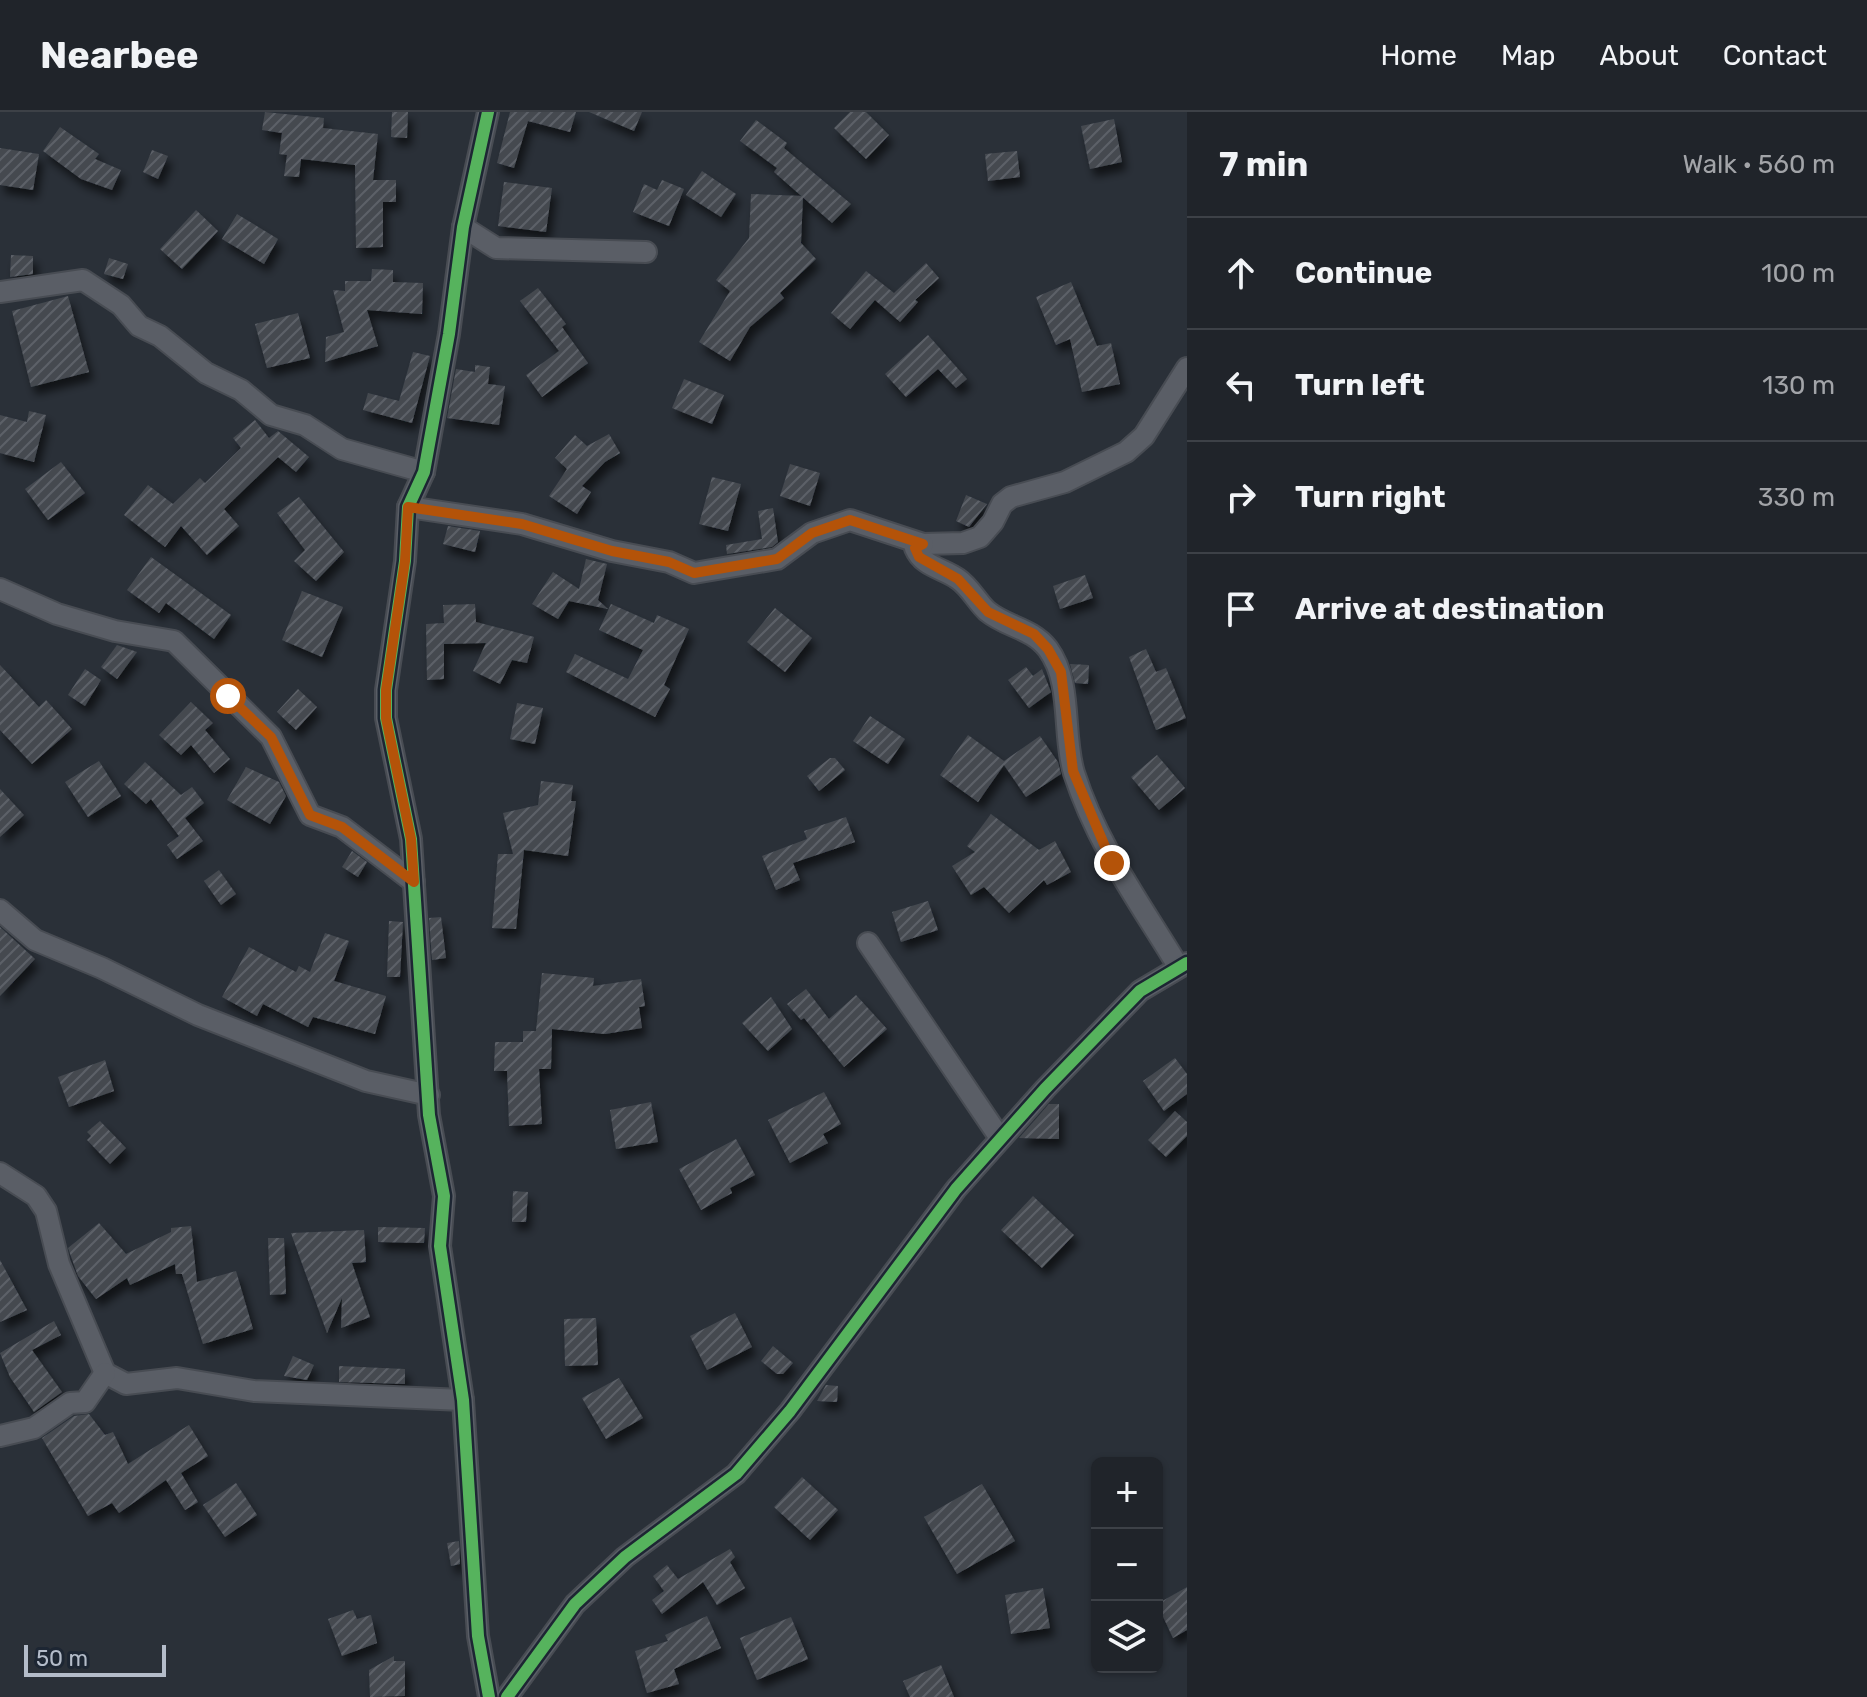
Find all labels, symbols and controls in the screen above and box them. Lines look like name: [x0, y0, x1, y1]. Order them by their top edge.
text: Nearbee: [40, 32, 199, 78]
text: Home: [1380, 39, 1457, 72]
text: Map: [1501, 39, 1555, 72]
text: About: [1599, 39, 1679, 72]
text: Contact: [1723, 39, 1827, 72]
text: 7 min: [1219, 144, 1308, 185]
text: Walk · 560 m: [1682, 149, 1835, 180]
icon: ahead: [1219, 251, 1263, 295]
text: Continue: [1295, 255, 1432, 291]
text: 100 m: [1761, 258, 1835, 289]
icon: left: [1219, 363, 1263, 407]
text: Turn left: [1295, 367, 1425, 403]
text: 130 m: [1762, 370, 1835, 401]
icon: right: [1219, 475, 1263, 519]
text: Turn right: [1295, 479, 1446, 515]
text: 330 m: [1758, 482, 1835, 513]
icon: arrive: [1219, 587, 1263, 631]
text: Arrive at destination: [1295, 591, 1605, 627]
route start: [210, 678, 246, 714]
route end: [1094, 845, 1130, 881]
map controls: [1091, 1457, 1163, 1673]
button: +: [1091, 1457, 1163, 1529]
button: −: [1091, 1529, 1163, 1601]
button: layers: [1091, 1601, 1163, 1673]
scale bar: [24, 1641, 166, 1677]
text: 50 m: [36, 1645, 88, 1672]

